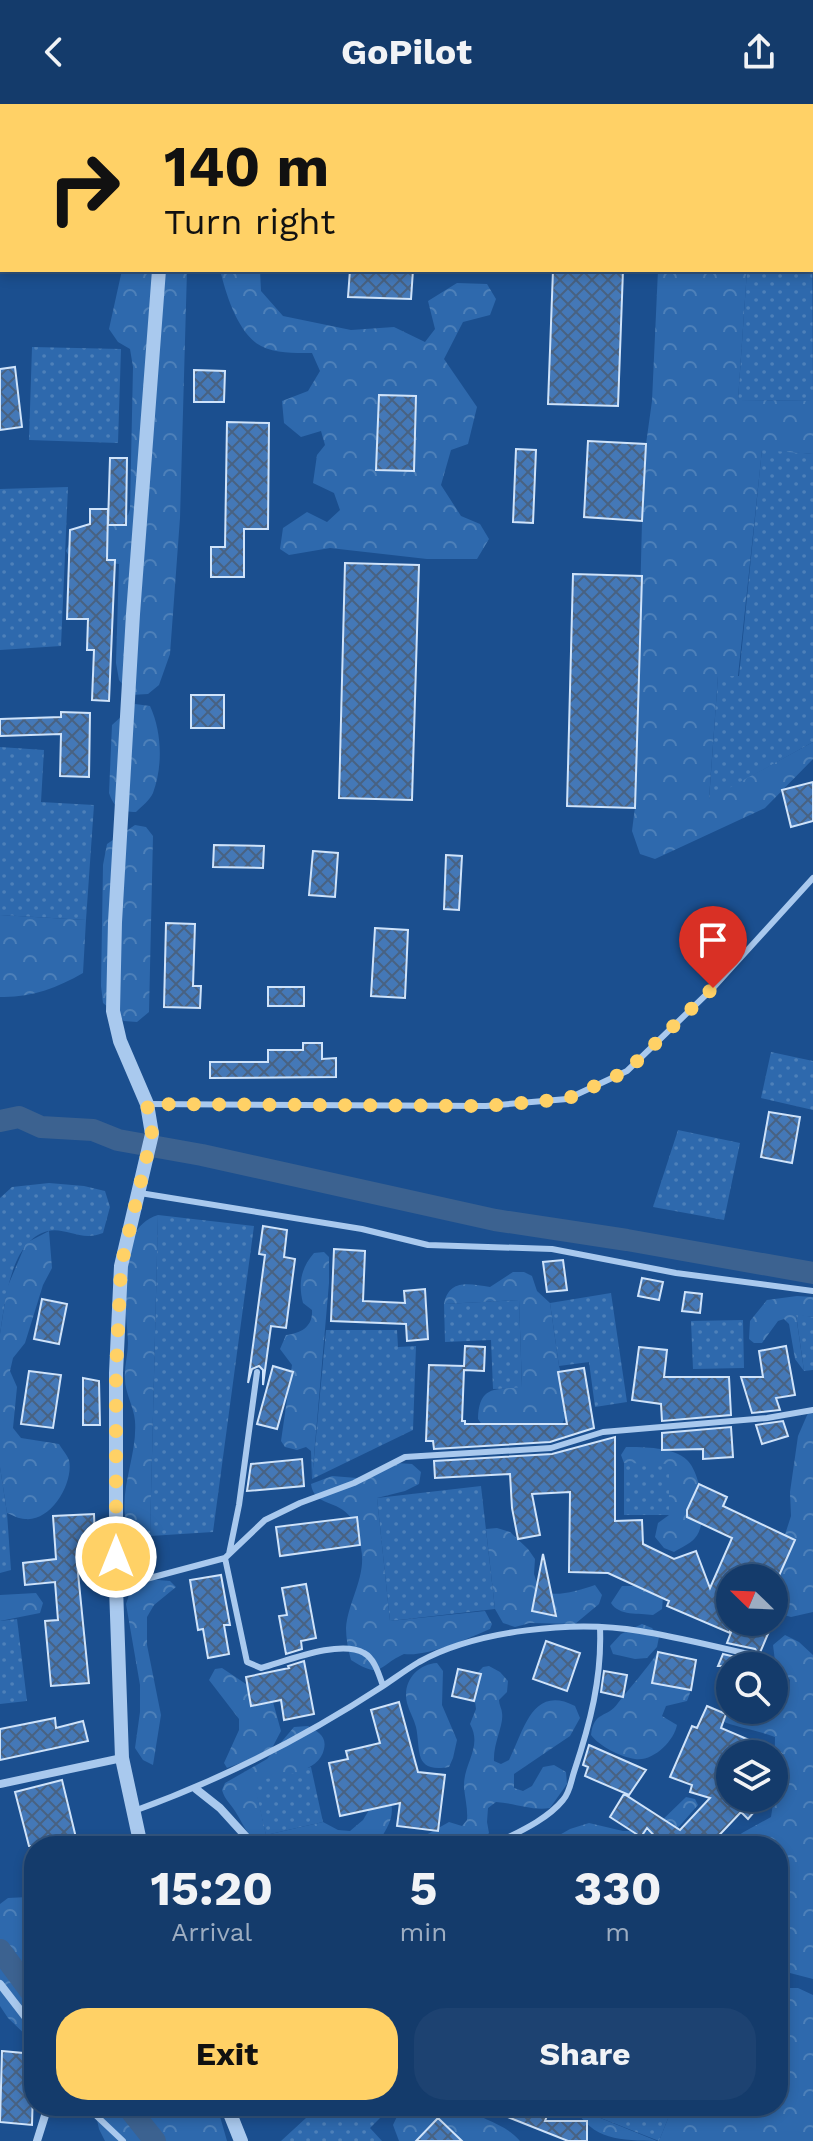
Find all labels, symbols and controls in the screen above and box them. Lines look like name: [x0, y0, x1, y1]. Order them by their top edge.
icon: back: [32, 30, 76, 74]
icon: share: [737, 30, 781, 74]
text: GoPilot: [341, 31, 472, 73]
text: 140 m: [164, 134, 329, 200]
icon: right: [32, 136, 136, 240]
text: Turn right: [164, 201, 335, 243]
pin: [679, 906, 747, 988]
icon: arrive: [691, 918, 735, 962]
position arrow: [74, 1515, 158, 1599]
north arrow: [716, 1564, 788, 1636]
map controls: [716, 1564, 788, 1812]
button: search: [716, 1652, 788, 1724]
button: layers: [716, 1740, 788, 1812]
text: 15:20: [150, 1860, 273, 1917]
text: 5: [409, 1860, 437, 1917]
text: 330: [574, 1860, 662, 1917]
text: Arrival: [171, 1917, 252, 1947]
text: min: [400, 1917, 447, 1947]
text: m: [605, 1917, 630, 1947]
button: Exit: [56, 2008, 398, 2100]
button: Share: [414, 2008, 756, 2100]

